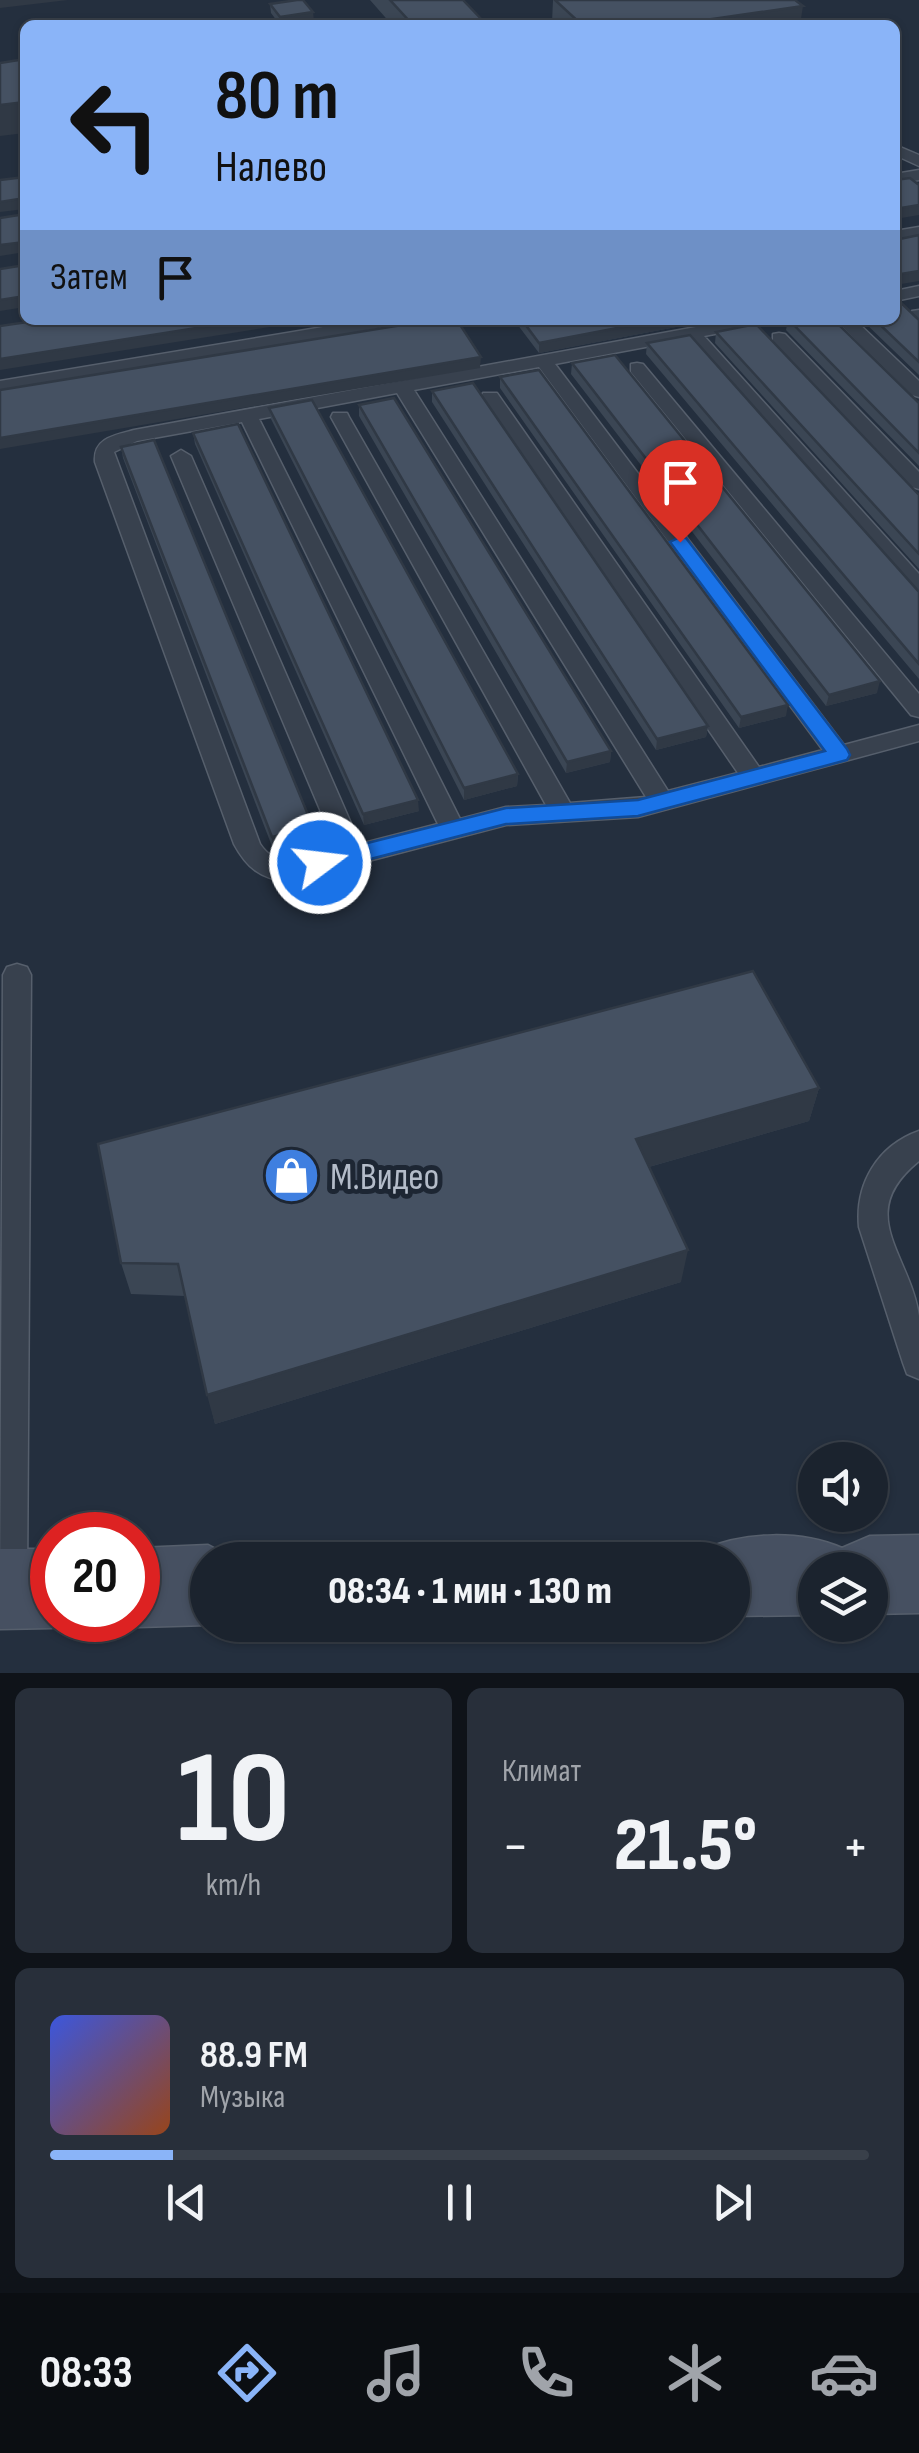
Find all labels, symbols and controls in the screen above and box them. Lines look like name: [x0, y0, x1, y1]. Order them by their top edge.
text: 80 m: [215, 55, 339, 139]
icon: left: [50, 60, 180, 190]
text: Налево: [215, 140, 327, 195]
icon: arrive: [148, 250, 203, 305]
text: Затем: [50, 255, 128, 300]
pin: [638, 440, 723, 543]
icon: arrive: [653, 455, 708, 510]
position arrow: [268, 811, 372, 915]
shop icon: М.Видео: [261, 1146, 321, 1206]
place label: М.Видео: [330, 1155, 439, 1200]
map controls: [798, 1442, 888, 1642]
button: sound: [798, 1442, 888, 1532]
speed limit sign: 20: [30, 1512, 160, 1642]
button: layers: [798, 1552, 888, 1642]
text: 08:34 · 1 мин · 130 m: [328, 1569, 612, 1614]
text: 10: [177, 1723, 290, 1879]
text: Климат: [502, 1752, 581, 1791]
text: 21.5°: [614, 1801, 757, 1892]
text: −: [502, 1814, 529, 1881]
text: +: [842, 1814, 869, 1881]
text: km/h: [206, 1866, 261, 1905]
text: 88.9 FM: [200, 2033, 308, 2078]
text: Музыка: [200, 2078, 285, 2117]
icon: previous: [159, 2175, 214, 2230]
icon: pause: [432, 2175, 487, 2230]
icon: next: [705, 2175, 760, 2230]
icon: directions: [212, 2338, 282, 2408]
icon: music: [361, 2338, 431, 2408]
icon: phone: [511, 2338, 581, 2408]
icon: climate: [660, 2338, 730, 2408]
icon: car: [809, 2338, 879, 2408]
text: 08:33: [40, 2346, 133, 2401]

